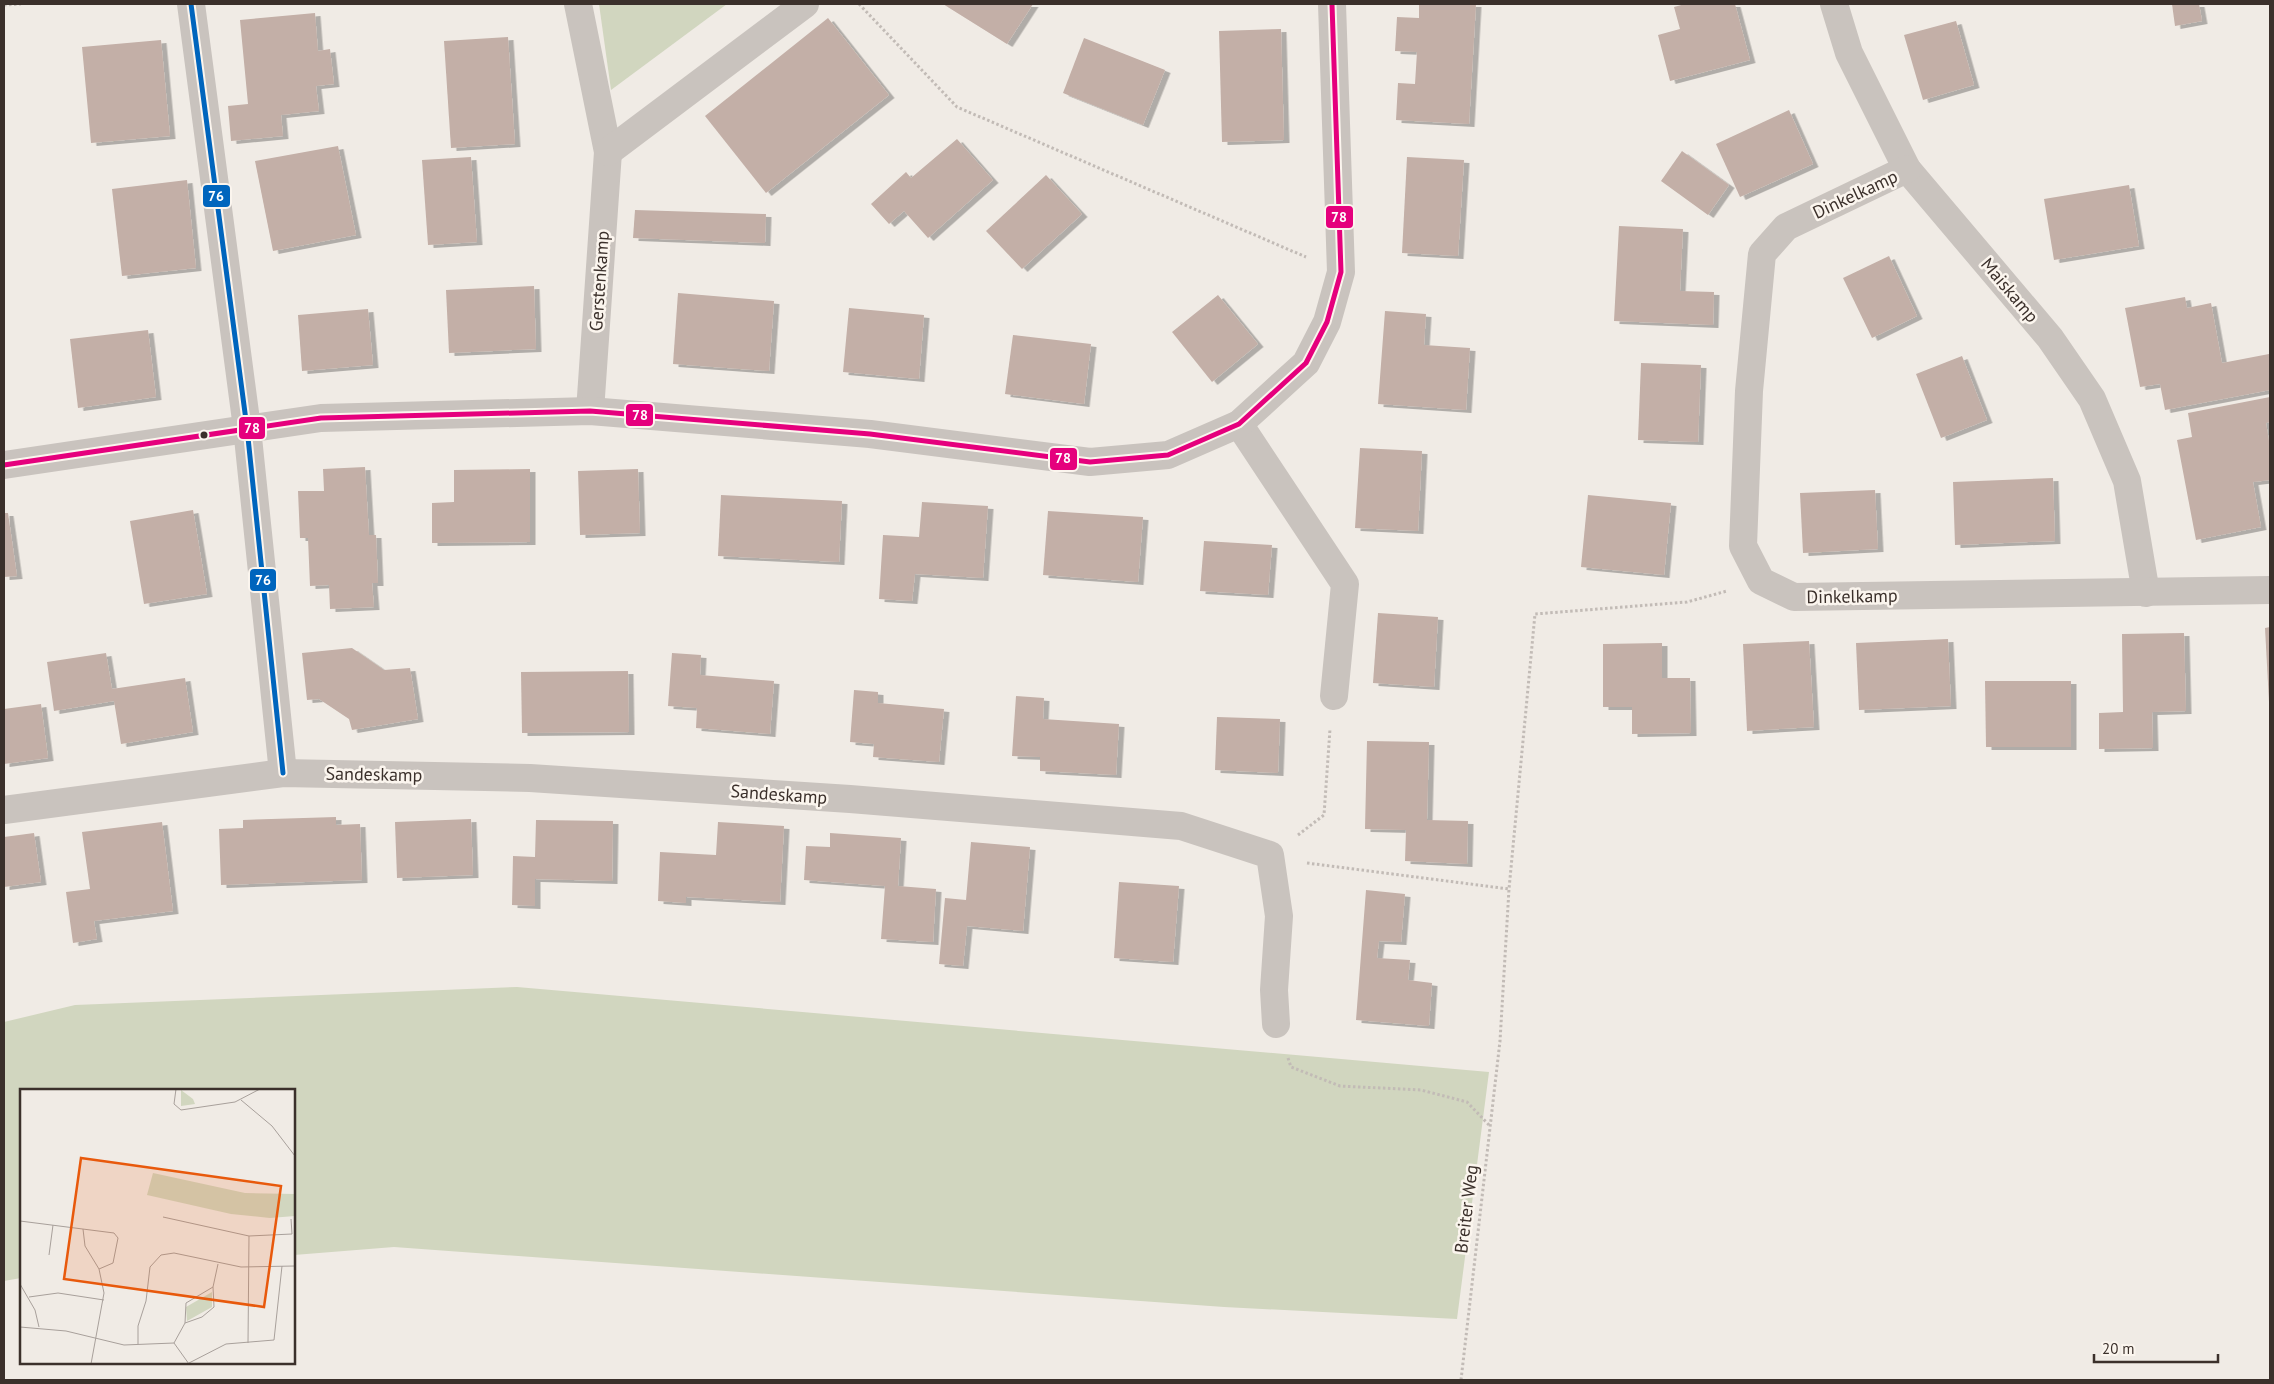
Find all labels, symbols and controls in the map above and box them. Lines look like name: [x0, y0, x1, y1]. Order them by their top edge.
street label: Dinkelkamp: [1809, 164, 1901, 224]
line badge: 76: [202, 184, 231, 208]
text: 76: [208, 187, 224, 205]
line badge: 78: [1325, 205, 1354, 229]
text: 78: [1331, 208, 1347, 226]
street label: Gerstenkamp: [584, 230, 614, 332]
street label: Maiskamp: [1976, 253, 2044, 327]
line badge: 78: [625, 403, 654, 427]
text: 78: [632, 406, 648, 424]
line badge: 78: [238, 416, 266, 440]
text: 78: [244, 419, 260, 437]
unlabelled marker: [199, 430, 209, 440]
line badge: 78: [1049, 447, 1078, 471]
text: 78: [1055, 449, 1071, 467]
line badge: 76: [249, 568, 277, 592]
text: 76: [255, 571, 271, 589]
street label: Dinkelkamp: [1806, 584, 1898, 608]
street label: Sandeskamp: [325, 762, 423, 786]
street label: Sandeskamp: [730, 779, 828, 809]
inset map: [20, 1089, 295, 1364]
street label: Breiter Weg: [1449, 1163, 1483, 1255]
scale bar: [2094, 1332, 2218, 1364]
text: 20 m: [2102, 1339, 2135, 1358]

